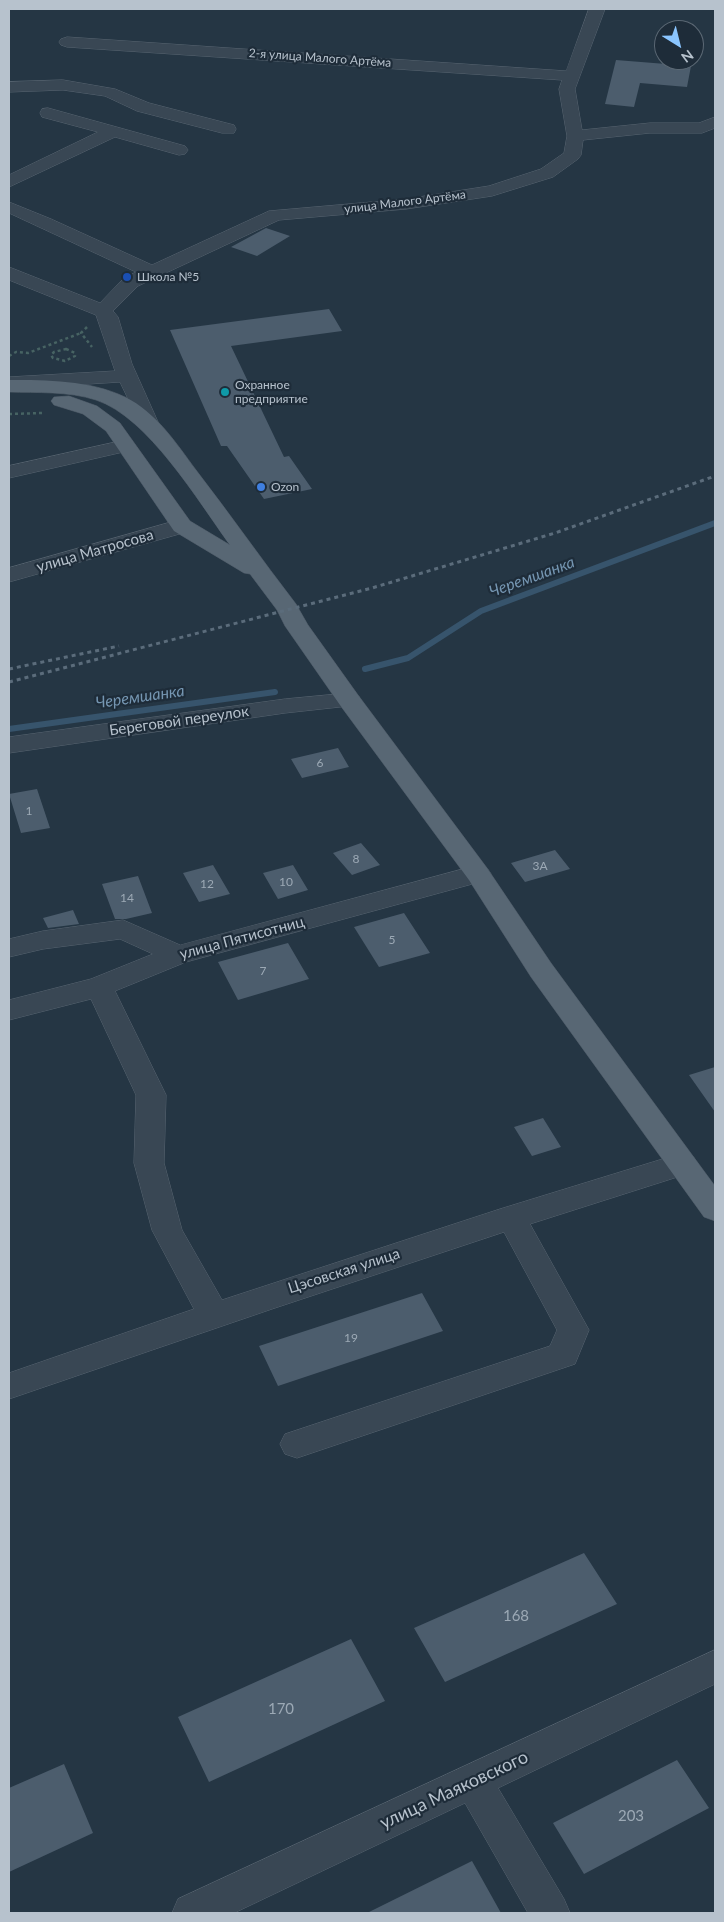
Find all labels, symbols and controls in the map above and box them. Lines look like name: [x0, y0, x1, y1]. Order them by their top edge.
north arrow: [654, 20, 704, 70]
street label: 2-я улица Малого Артёма: [248, 46, 392, 70]
text: N: [678, 47, 697, 67]
street label: улица Малого Артёма: [343, 187, 467, 217]
place label: Школа №5: [137, 270, 199, 284]
marker: Школа №5: [121, 271, 133, 283]
place label: Охранное предприятие: [235, 378, 308, 406]
marker: Охранное предприятие: [219, 386, 231, 398]
place label: Ozon: [271, 480, 299, 494]
marker: Ozon: [255, 481, 267, 493]
street label: улица Матросова: [35, 526, 155, 576]
water label: Черемшанка: [487, 553, 577, 601]
water label: Черемшанка: [94, 681, 186, 713]
street label: Береговой переулок: [108, 702, 250, 740]
house number: 6: [317, 756, 323, 770]
house number: 1: [26, 804, 32, 818]
house number: 8: [353, 852, 359, 866]
house number: 3А: [532, 859, 548, 873]
house number: 10: [279, 875, 293, 889]
house number: 12: [200, 877, 214, 891]
house number: 14: [120, 891, 134, 905]
street label: улица Пятисотниц: [178, 913, 306, 963]
house number: 5: [389, 933, 395, 947]
house number: 7: [260, 964, 266, 978]
street label: Цэсовская улица: [286, 1244, 402, 1298]
house number: 19: [344, 1331, 358, 1345]
house number: 168: [503, 1607, 529, 1625]
house number: 170: [268, 1700, 294, 1718]
street label: улица Маяковского: [376, 1746, 532, 1834]
house number: 203: [618, 1807, 644, 1825]

